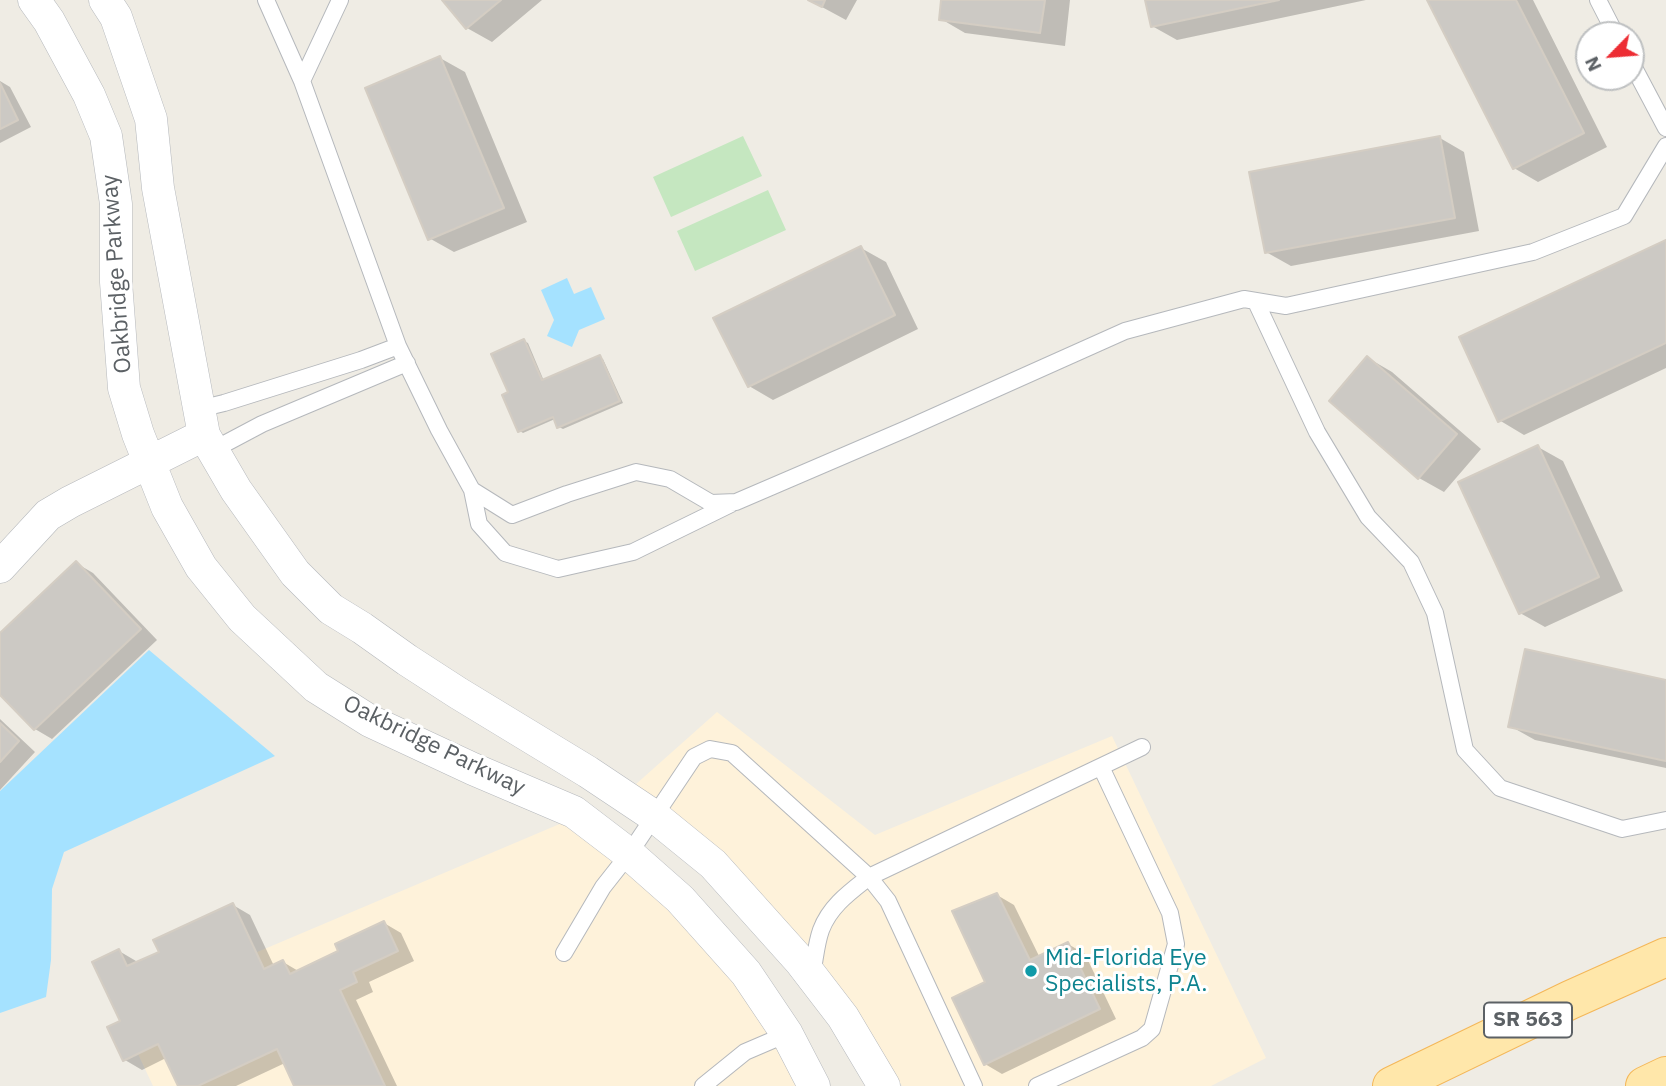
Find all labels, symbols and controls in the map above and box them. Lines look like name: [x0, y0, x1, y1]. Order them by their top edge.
north arrow: [1575, 21, 1645, 91]
text: N: [1579, 53, 1607, 75]
street label: Oakbridge Parkway: [96, 174, 138, 374]
street label: Oakbridge Parkway: [338, 690, 530, 802]
place label: Mid-Florida Eye Specialists, P.A.: [1045, 944, 1207, 998]
marker: Mid-Florida Eye Specialists, P.A.: [1023, 963, 1039, 979]
road number: SR 563: [1484, 1002, 1572, 1038]

